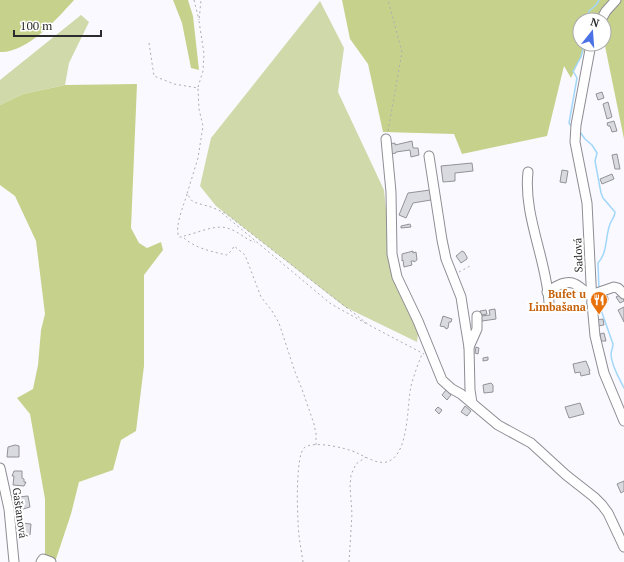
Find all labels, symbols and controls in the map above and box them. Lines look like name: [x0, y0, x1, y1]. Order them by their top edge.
scale bar: [14, 12, 101, 38]
north arrow: [572, 12, 612, 52]
text: N: [589, 15, 602, 31]
text: 100 m: [20, 18, 53, 33]
street label: Sadová: [570, 237, 586, 273]
place label: Bufet u Limbašana: [529, 287, 586, 314]
restaurant icon: Bufet u Limbašana: [589, 290, 609, 315]
street label: Gaštanová: [10, 487, 31, 540]

